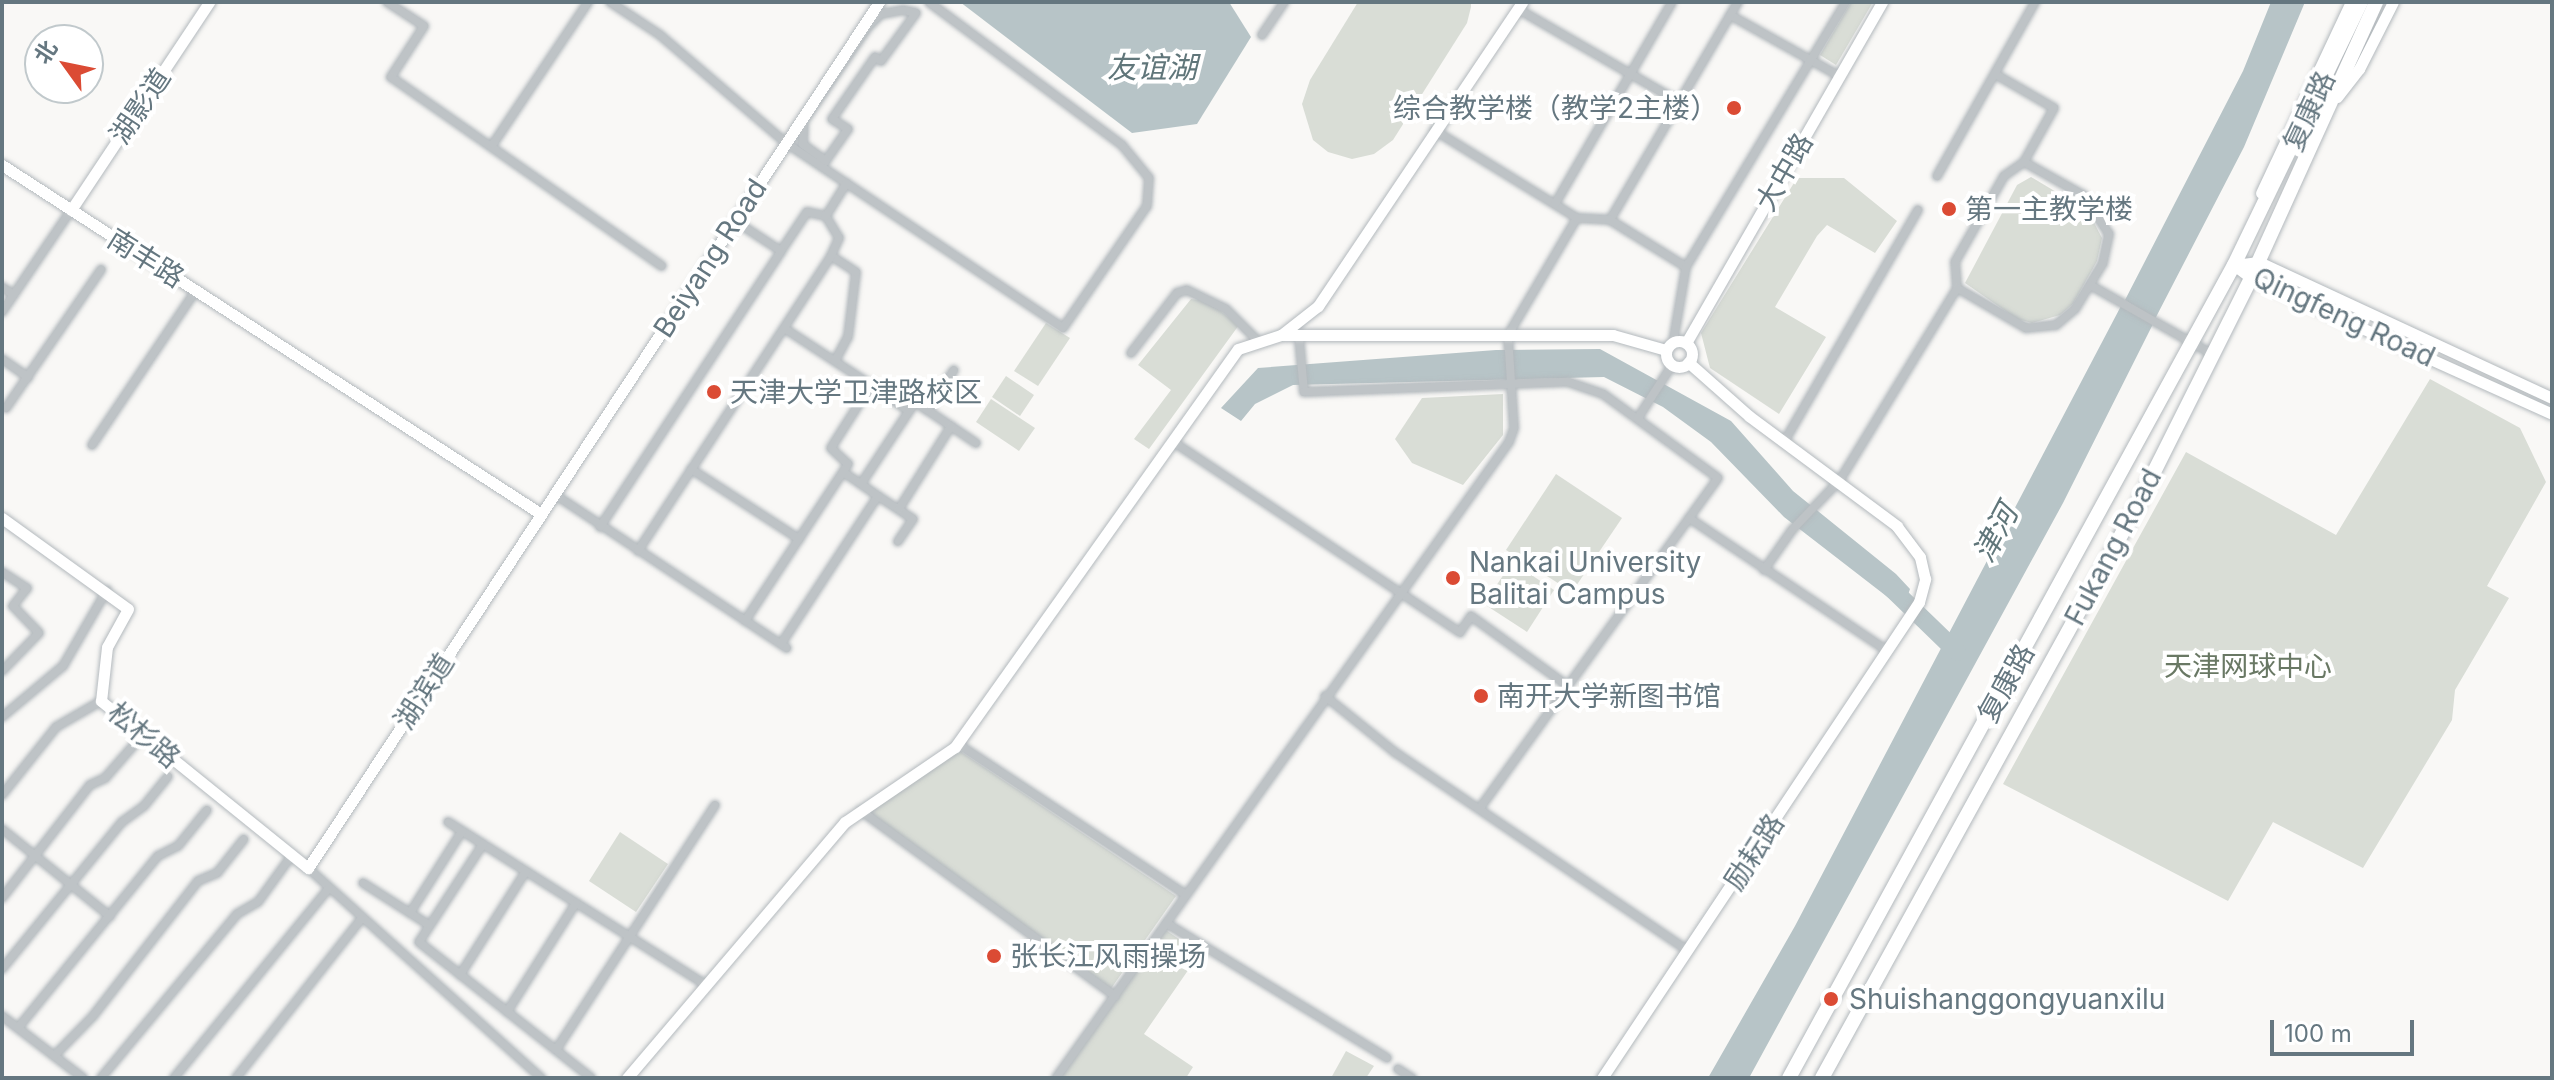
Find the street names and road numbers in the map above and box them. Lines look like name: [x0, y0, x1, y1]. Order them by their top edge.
street label: 湖影道: [103, 62, 177, 150]
street label: 复康路: [2276, 66, 2342, 156]
street label: 大中路: [1748, 127, 1820, 217]
street label: Beiyang Road: [646, 173, 774, 343]
street label: 南丰路: [101, 221, 191, 295]
street label: Qingfeng Road: [2248, 260, 2440, 374]
street label: Fukang Road: [2058, 463, 2168, 631]
street label: 复康路: [1971, 638, 2041, 728]
street label: 湖滨道: [387, 647, 461, 735]
street label: 松杉路: [101, 695, 187, 775]
street label: 励耘路: [1717, 808, 1791, 896]

